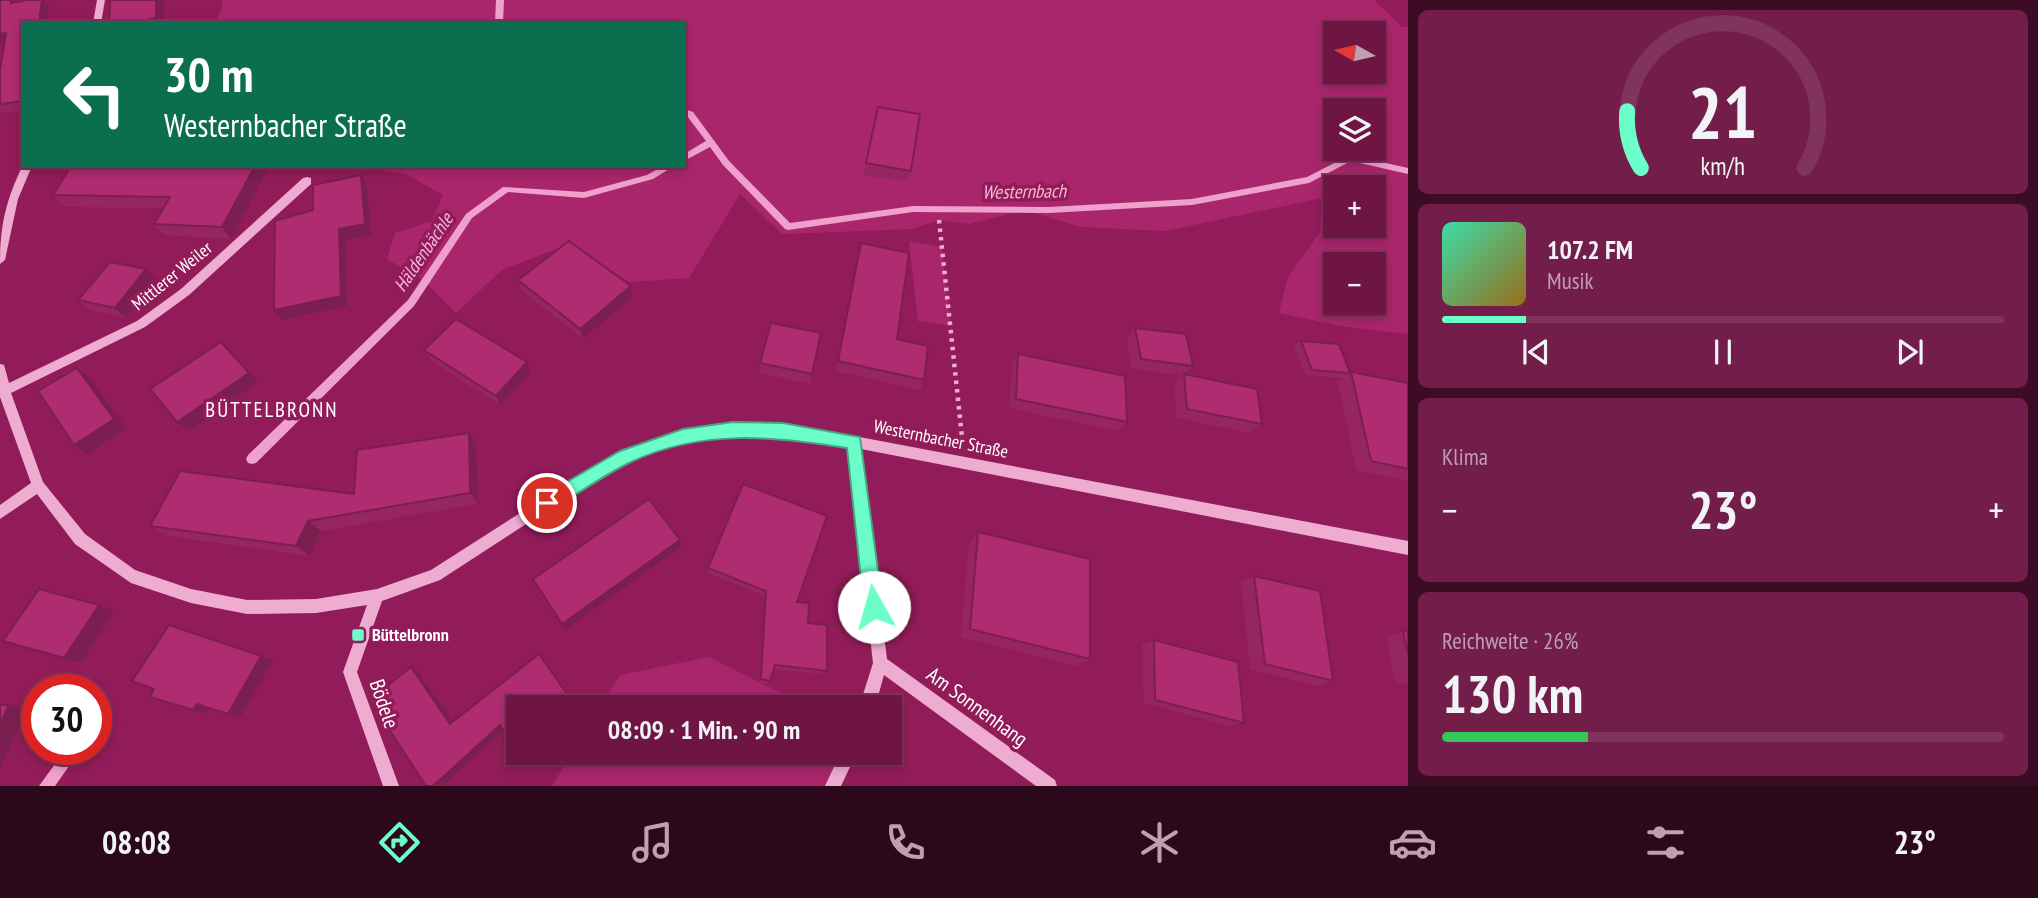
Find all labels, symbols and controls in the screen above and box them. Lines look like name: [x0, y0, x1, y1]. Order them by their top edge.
north arrow: [1323, 21, 1386, 84]
map controls: [1323, 21, 1386, 315]
text: 30 m: [164, 42, 253, 106]
icon: left: [49, 49, 140, 140]
text: 21: [1688, 64, 1758, 158]
button: layers: [1323, 98, 1386, 161]
text: Westernbacher Straße: [164, 104, 407, 146]
text: km/h: [1701, 150, 1745, 182]
button: +: [1323, 175, 1386, 238]
water label: Westernbach: [982, 178, 1068, 204]
water label: Häldenbächle: [388, 207, 459, 296]
text: 107.2 FM: [1547, 233, 1633, 266]
street label: Mittlerer Weiler: [127, 236, 217, 315]
button: −: [1323, 252, 1386, 315]
text: Musik: [1547, 266, 1593, 295]
icon: previous: [1517, 333, 1555, 371]
icon: pause: [1704, 333, 1742, 371]
icon: next: [1891, 333, 1929, 371]
district label: BÜTTELBRONN: [205, 396, 339, 423]
street label: Westernbacher Straße: [872, 414, 1010, 463]
text: Klima: [1442, 442, 1488, 471]
pin: [517, 473, 577, 533]
text: 23°: [1689, 476, 1757, 543]
icon: arrive: [528, 484, 566, 522]
text: −: [1442, 485, 1458, 534]
text: +: [1988, 485, 2004, 534]
position arrow: [837, 570, 911, 644]
place label: Büttelbronn: [372, 623, 449, 646]
text: Reichweite · 26%: [1442, 626, 1578, 655]
marker: Büttelbronn: [350, 627, 366, 643]
text: 130 km: [1442, 660, 1583, 727]
street label: Am Sonnenhang: [921, 661, 1033, 752]
speed limit sign: 30: [21, 674, 112, 765]
street label: Bödele: [364, 676, 405, 732]
text: 08:09 · 1 Min. · 90 m: [608, 713, 800, 746]
icon: directions: [375, 818, 424, 867]
icon: music: [628, 818, 677, 867]
icon: phone: [881, 818, 930, 867]
icon: climate: [1135, 818, 1184, 867]
icon: car: [1388, 818, 1437, 867]
icon: filters: [1641, 818, 1690, 867]
text: 08:08: [102, 821, 171, 863]
text: 23°: [1894, 821, 1936, 863]

